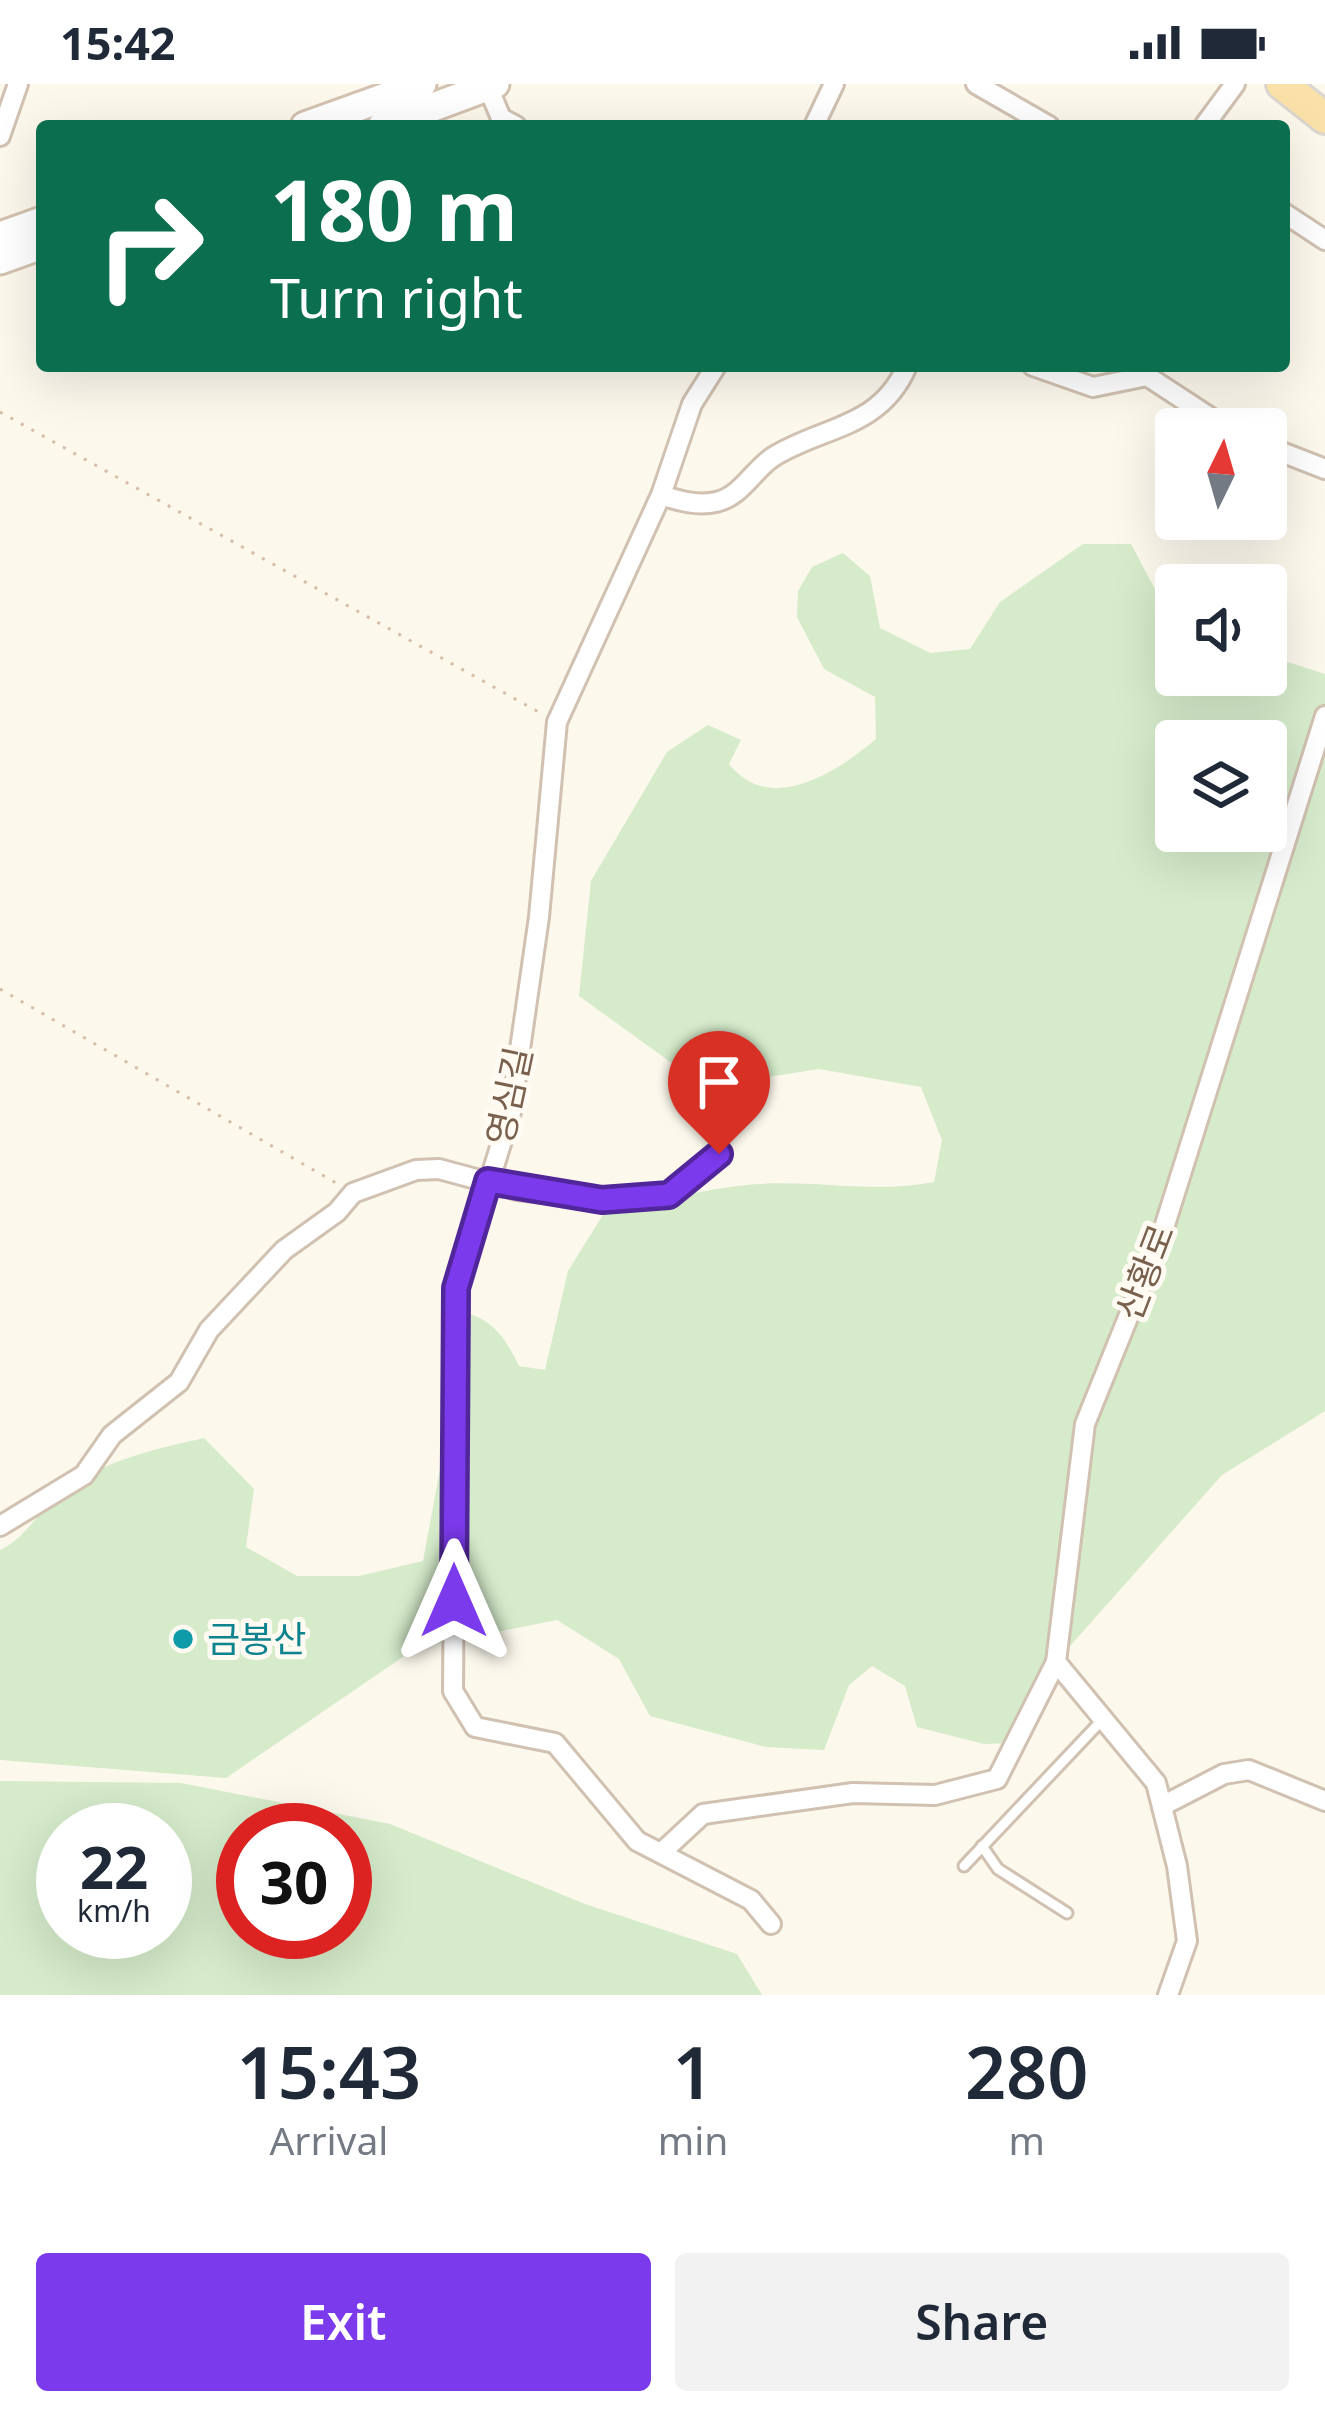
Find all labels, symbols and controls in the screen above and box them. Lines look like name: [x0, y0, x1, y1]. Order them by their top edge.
text: 15:42: [60, 12, 176, 73]
text: 180 m: [270, 151, 518, 266]
icon: right: [72, 168, 228, 324]
text: Turn right: [270, 260, 523, 334]
north arrow: [1155, 408, 1287, 540]
map controls: [1155, 408, 1287, 852]
button: sound: [1155, 564, 1287, 696]
button: layers: [1155, 720, 1287, 852]
pin: [668, 1031, 770, 1154]
street label: 영심길: [474, 1042, 543, 1150]
icon: arrive: [686, 1049, 752, 1115]
street label: 산황로: [1104, 1217, 1185, 1327]
position arrow: [391, 1538, 517, 1664]
place label: 금봉산: [207, 1614, 306, 1663]
marker: 금봉산: [170, 1626, 196, 1652]
speed limit sign: 30: [216, 1803, 372, 1959]
text: 22: [80, 1825, 148, 1907]
text: km/h: [77, 1890, 151, 1931]
text: 15:43: [237, 2022, 421, 2120]
text: 1: [672, 2022, 714, 2120]
text: 280: [965, 2022, 1088, 2120]
text: Arrival: [269, 2113, 388, 2166]
text: min: [658, 2113, 728, 2166]
text: m: [1008, 2113, 1045, 2166]
button: Exit: [36, 2253, 651, 2391]
button: Share: [675, 2253, 1289, 2391]

